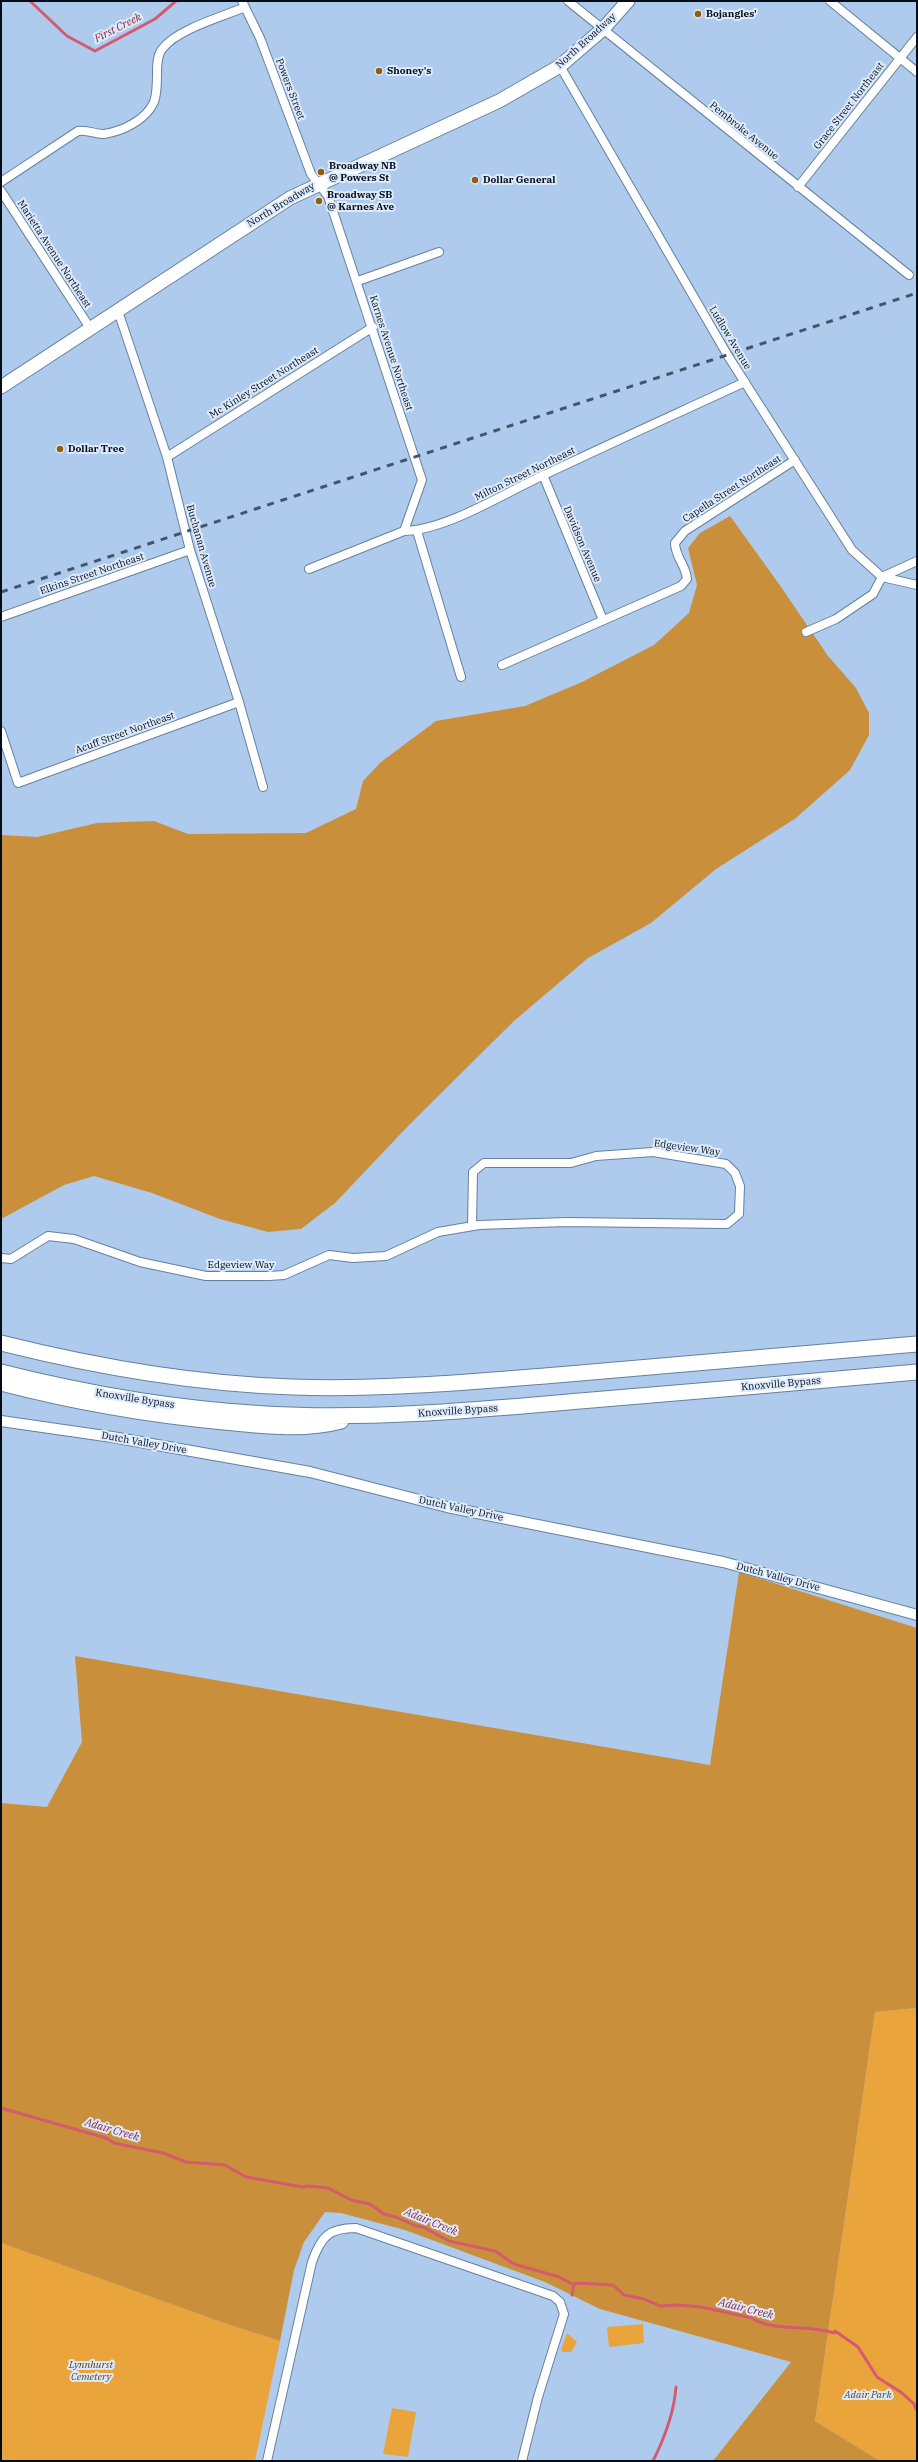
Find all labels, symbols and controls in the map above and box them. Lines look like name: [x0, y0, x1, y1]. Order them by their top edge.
place label: Bojangles': [706, 8, 757, 20]
marker: Bojangles': [693, 9, 703, 19]
water label: First Creek: [92, 11, 144, 45]
street label: North Broadway: [553, 11, 619, 71]
street label: Powers Street: [273, 57, 307, 121]
street label: Grace Street Northeast: [811, 60, 887, 152]
place label: Shoney's: [387, 65, 431, 77]
marker: Shoney's: [374, 66, 384, 76]
street label: Pembroke Avenue: [707, 99, 781, 163]
place label: Broadway NB @ Powers St: [329, 160, 396, 184]
marker: Broadway NB @ Powers St: [316, 167, 326, 177]
place label: Dollar General: [483, 174, 555, 186]
marker: Dollar General: [470, 175, 480, 185]
street label: North Broadway: [245, 180, 317, 230]
place label: Broadway SB @ Karnes Ave: [327, 189, 394, 212]
marker: Broadway SB @ Karnes Ave: [314, 196, 324, 206]
street label: Marietta Avenue Northeast: [15, 198, 93, 310]
street label: Karnes Avenue Northeast: [367, 294, 415, 412]
street label: Ludlow Avenue: [706, 304, 754, 372]
street label: Mc Kinley Street Northeast: [207, 344, 321, 422]
place label: Dollar Tree: [68, 443, 124, 455]
marker: Dollar Tree: [55, 444, 65, 454]
street label: Milton Street Northeast: [473, 444, 577, 504]
street label: Capella Street Northeast: [681, 453, 783, 525]
street label: Buchanan Avenue: [183, 503, 219, 589]
street label: Davidson Avenue: [561, 504, 603, 584]
street label: Elkins Street Northeast: [38, 551, 146, 597]
street label: Acuff Street Northeast: [74, 709, 176, 757]
street label: Edgeview Way: [653, 1137, 721, 1159]
street label: Edgeview Way: [208, 1259, 274, 1271]
street label: Knoxville Bypass: [741, 1375, 821, 1393]
street label: Knoxville Bypass: [95, 1387, 175, 1411]
street label: Knoxville Bypass: [418, 1402, 498, 1420]
street label: Dutch Valley Drive: [101, 1430, 187, 1456]
street label: Dutch Valley Drive: [418, 1494, 504, 1524]
street label: Dutch Valley Drive: [735, 1560, 821, 1594]
water label: Adair Creek: [83, 2116, 141, 2144]
water label: Adair Creek: [403, 2205, 459, 2239]
water label: Adair Creek: [717, 2296, 775, 2322]
park label: Lynnhurst Cemetery: [69, 2359, 113, 2382]
park label: Adair Park: [844, 2389, 892, 2401]

